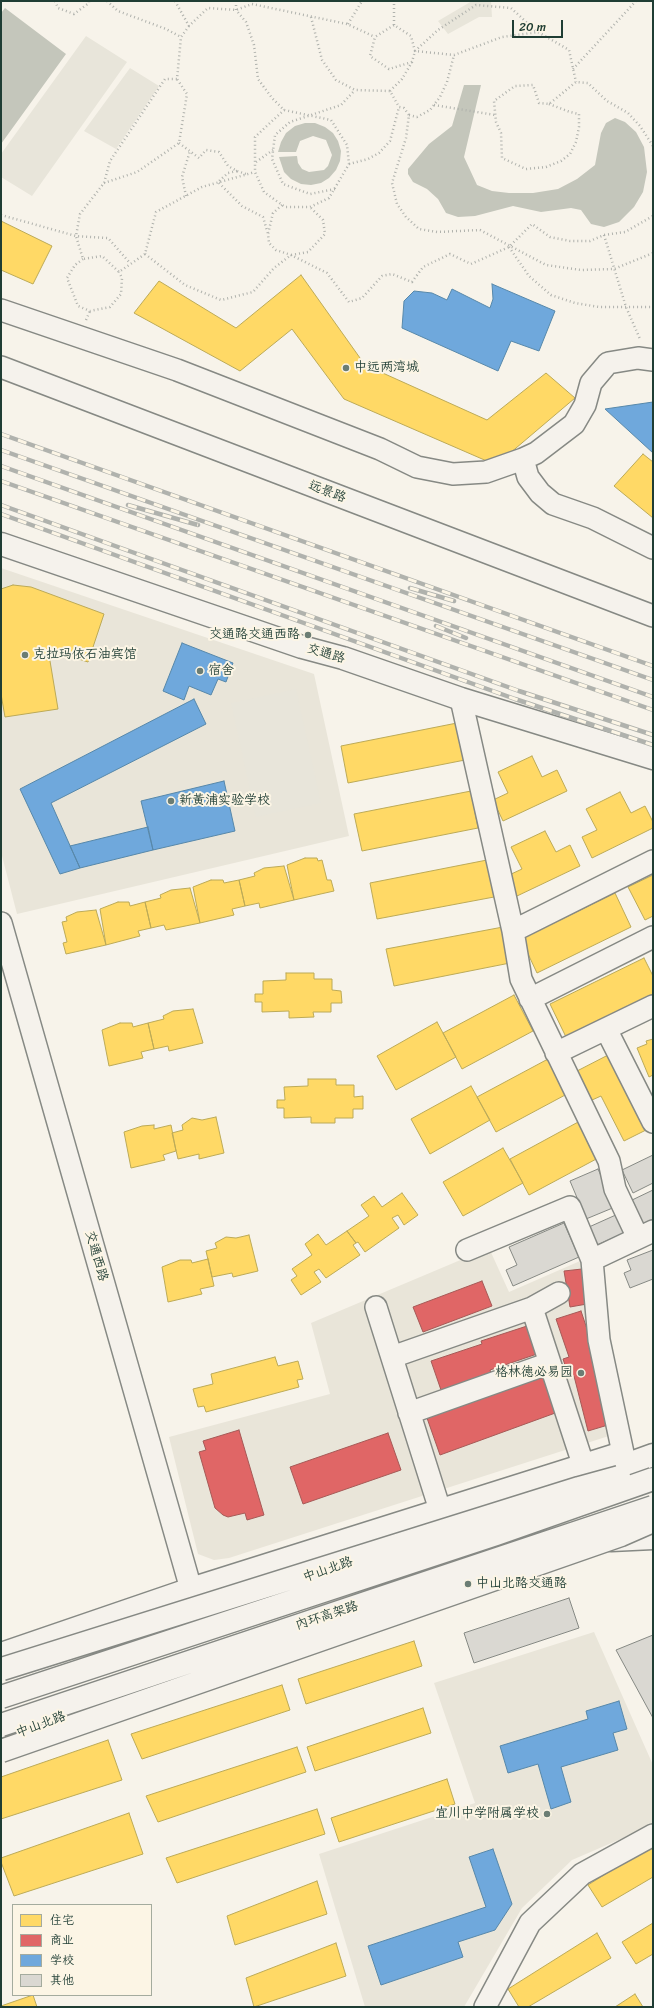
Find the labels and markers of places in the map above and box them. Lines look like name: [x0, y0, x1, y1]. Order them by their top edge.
place label: 中远两湾城: [354, 360, 419, 376]
marker: 中远两湾城: [341, 363, 351, 373]
place label: 交通路交通西路: [209, 627, 300, 643]
marker: 交通路交通西路: [303, 630, 313, 640]
place label: 克拉玛依石油宾馆: [33, 647, 137, 663]
marker: 克拉玛依石油宾馆: [20, 650, 30, 660]
place label: 宿舍: [208, 663, 234, 679]
marker: 宿舍: [195, 666, 205, 676]
place label: 新黄浦实验学校: [179, 793, 270, 809]
marker: 新黄浦实验学校: [166, 796, 176, 806]
place label: 格林德必易园: [495, 1365, 573, 1381]
marker: 格林德必易园: [576, 1368, 586, 1378]
place label: 中山北路交通路: [476, 1576, 567, 1592]
marker: 中山北路交通路: [463, 1579, 473, 1589]
place label: 宜川中学附属学校: [435, 1806, 539, 1822]
marker: 宜川中学附属学校: [542, 1809, 552, 1819]

